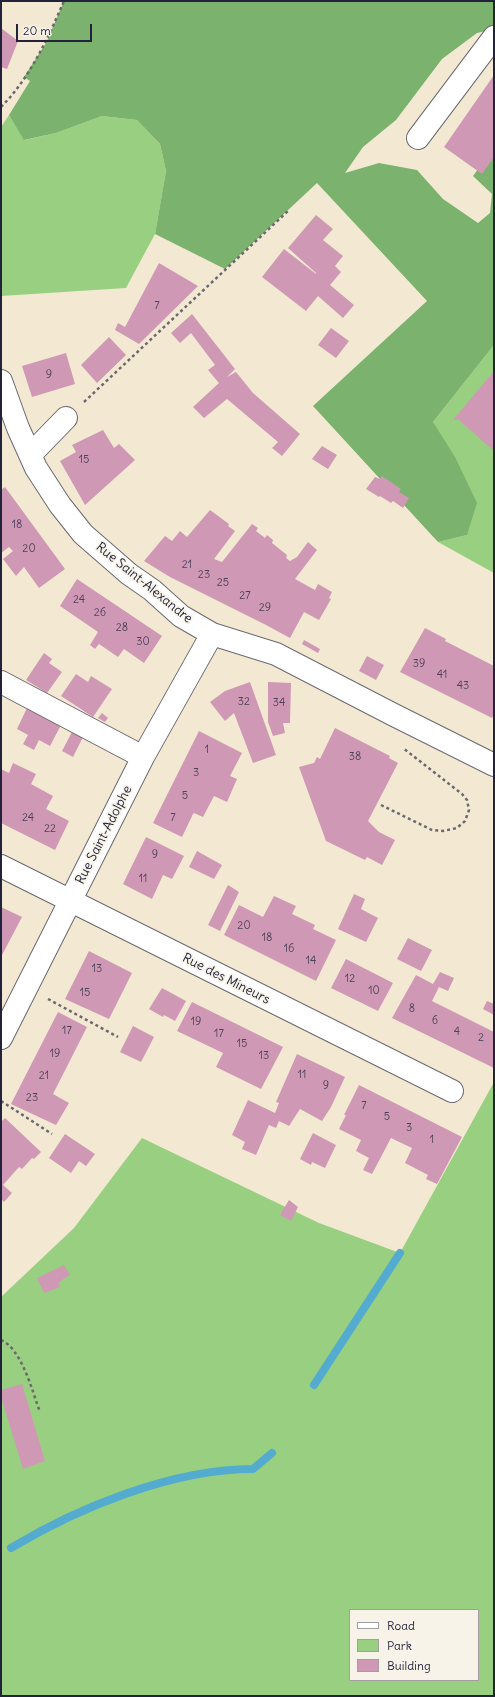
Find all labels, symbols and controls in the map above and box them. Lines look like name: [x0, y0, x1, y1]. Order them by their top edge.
scale bar: [18, 16, 94, 42]
text: 20 m: [23, 23, 51, 38]
house number: 7: [154, 299, 160, 313]
house number: 9: [46, 368, 52, 382]
house number: 15: [79, 453, 89, 467]
house number: 18: [12, 518, 22, 532]
street label: Rue Saint-Alexandre: [93, 539, 195, 627]
house number: 20: [22, 542, 36, 556]
house number: 21: [182, 558, 192, 572]
house number: 23: [198, 568, 210, 582]
house number: 25: [217, 576, 229, 590]
house number: 27: [239, 589, 251, 603]
house number: 24: [73, 593, 85, 607]
house number: 29: [259, 601, 271, 615]
house number: 26: [94, 606, 106, 620]
house number: 28: [116, 621, 128, 635]
house number: 30: [136, 635, 150, 649]
house number: 39: [413, 657, 425, 671]
house number: 41: [437, 668, 447, 682]
house number: 43: [457, 679, 469, 693]
house number: 32: [238, 695, 250, 709]
house number: 34: [273, 696, 285, 710]
house number: 1: [205, 743, 209, 757]
house number: 38: [349, 750, 361, 764]
house number: 3: [193, 766, 199, 780]
street label: Rue Saint-Adolphe: [72, 783, 136, 887]
house number: 5: [182, 789, 188, 803]
house number: 24: [22, 811, 34, 825]
house number: 7: [170, 811, 176, 825]
house number: 22: [44, 822, 56, 836]
house number: 9: [152, 848, 158, 862]
house number: 11: [139, 872, 147, 886]
house number: 20: [237, 919, 251, 933]
house number: 18: [262, 931, 272, 945]
house number: 16: [284, 942, 294, 956]
street label: Rue des Mineurs: [180, 950, 272, 1008]
house number: 14: [306, 954, 316, 968]
house number: 13: [92, 962, 102, 976]
house number: 12: [345, 972, 355, 986]
house number: 10: [368, 984, 380, 998]
house number: 15: [80, 986, 90, 1000]
house number: 8: [409, 1002, 415, 1016]
house number: 6: [432, 1014, 438, 1028]
house number: 19: [191, 1015, 201, 1029]
house number: 17: [62, 1024, 72, 1038]
house number: 4: [454, 1025, 460, 1039]
house number: 17: [214, 1027, 224, 1041]
house number: 2: [478, 1031, 484, 1045]
house number: 15: [237, 1037, 247, 1051]
house number: 19: [50, 1047, 60, 1061]
house number: 13: [259, 1049, 269, 1063]
house number: 11: [298, 1068, 306, 1082]
house number: 21: [39, 1069, 49, 1083]
house number: 9: [323, 1079, 329, 1093]
house number: 23: [26, 1091, 38, 1105]
house number: 7: [361, 1099, 367, 1113]
house number: 5: [384, 1110, 390, 1124]
house number: 3: [406, 1121, 412, 1135]
house number: 1: [430, 1133, 434, 1147]
legend: [349, 1609, 479, 1681]
text: Road: [387, 1618, 415, 1633]
text: Park: [387, 1638, 412, 1653]
text: Building: [387, 1658, 431, 1673]

